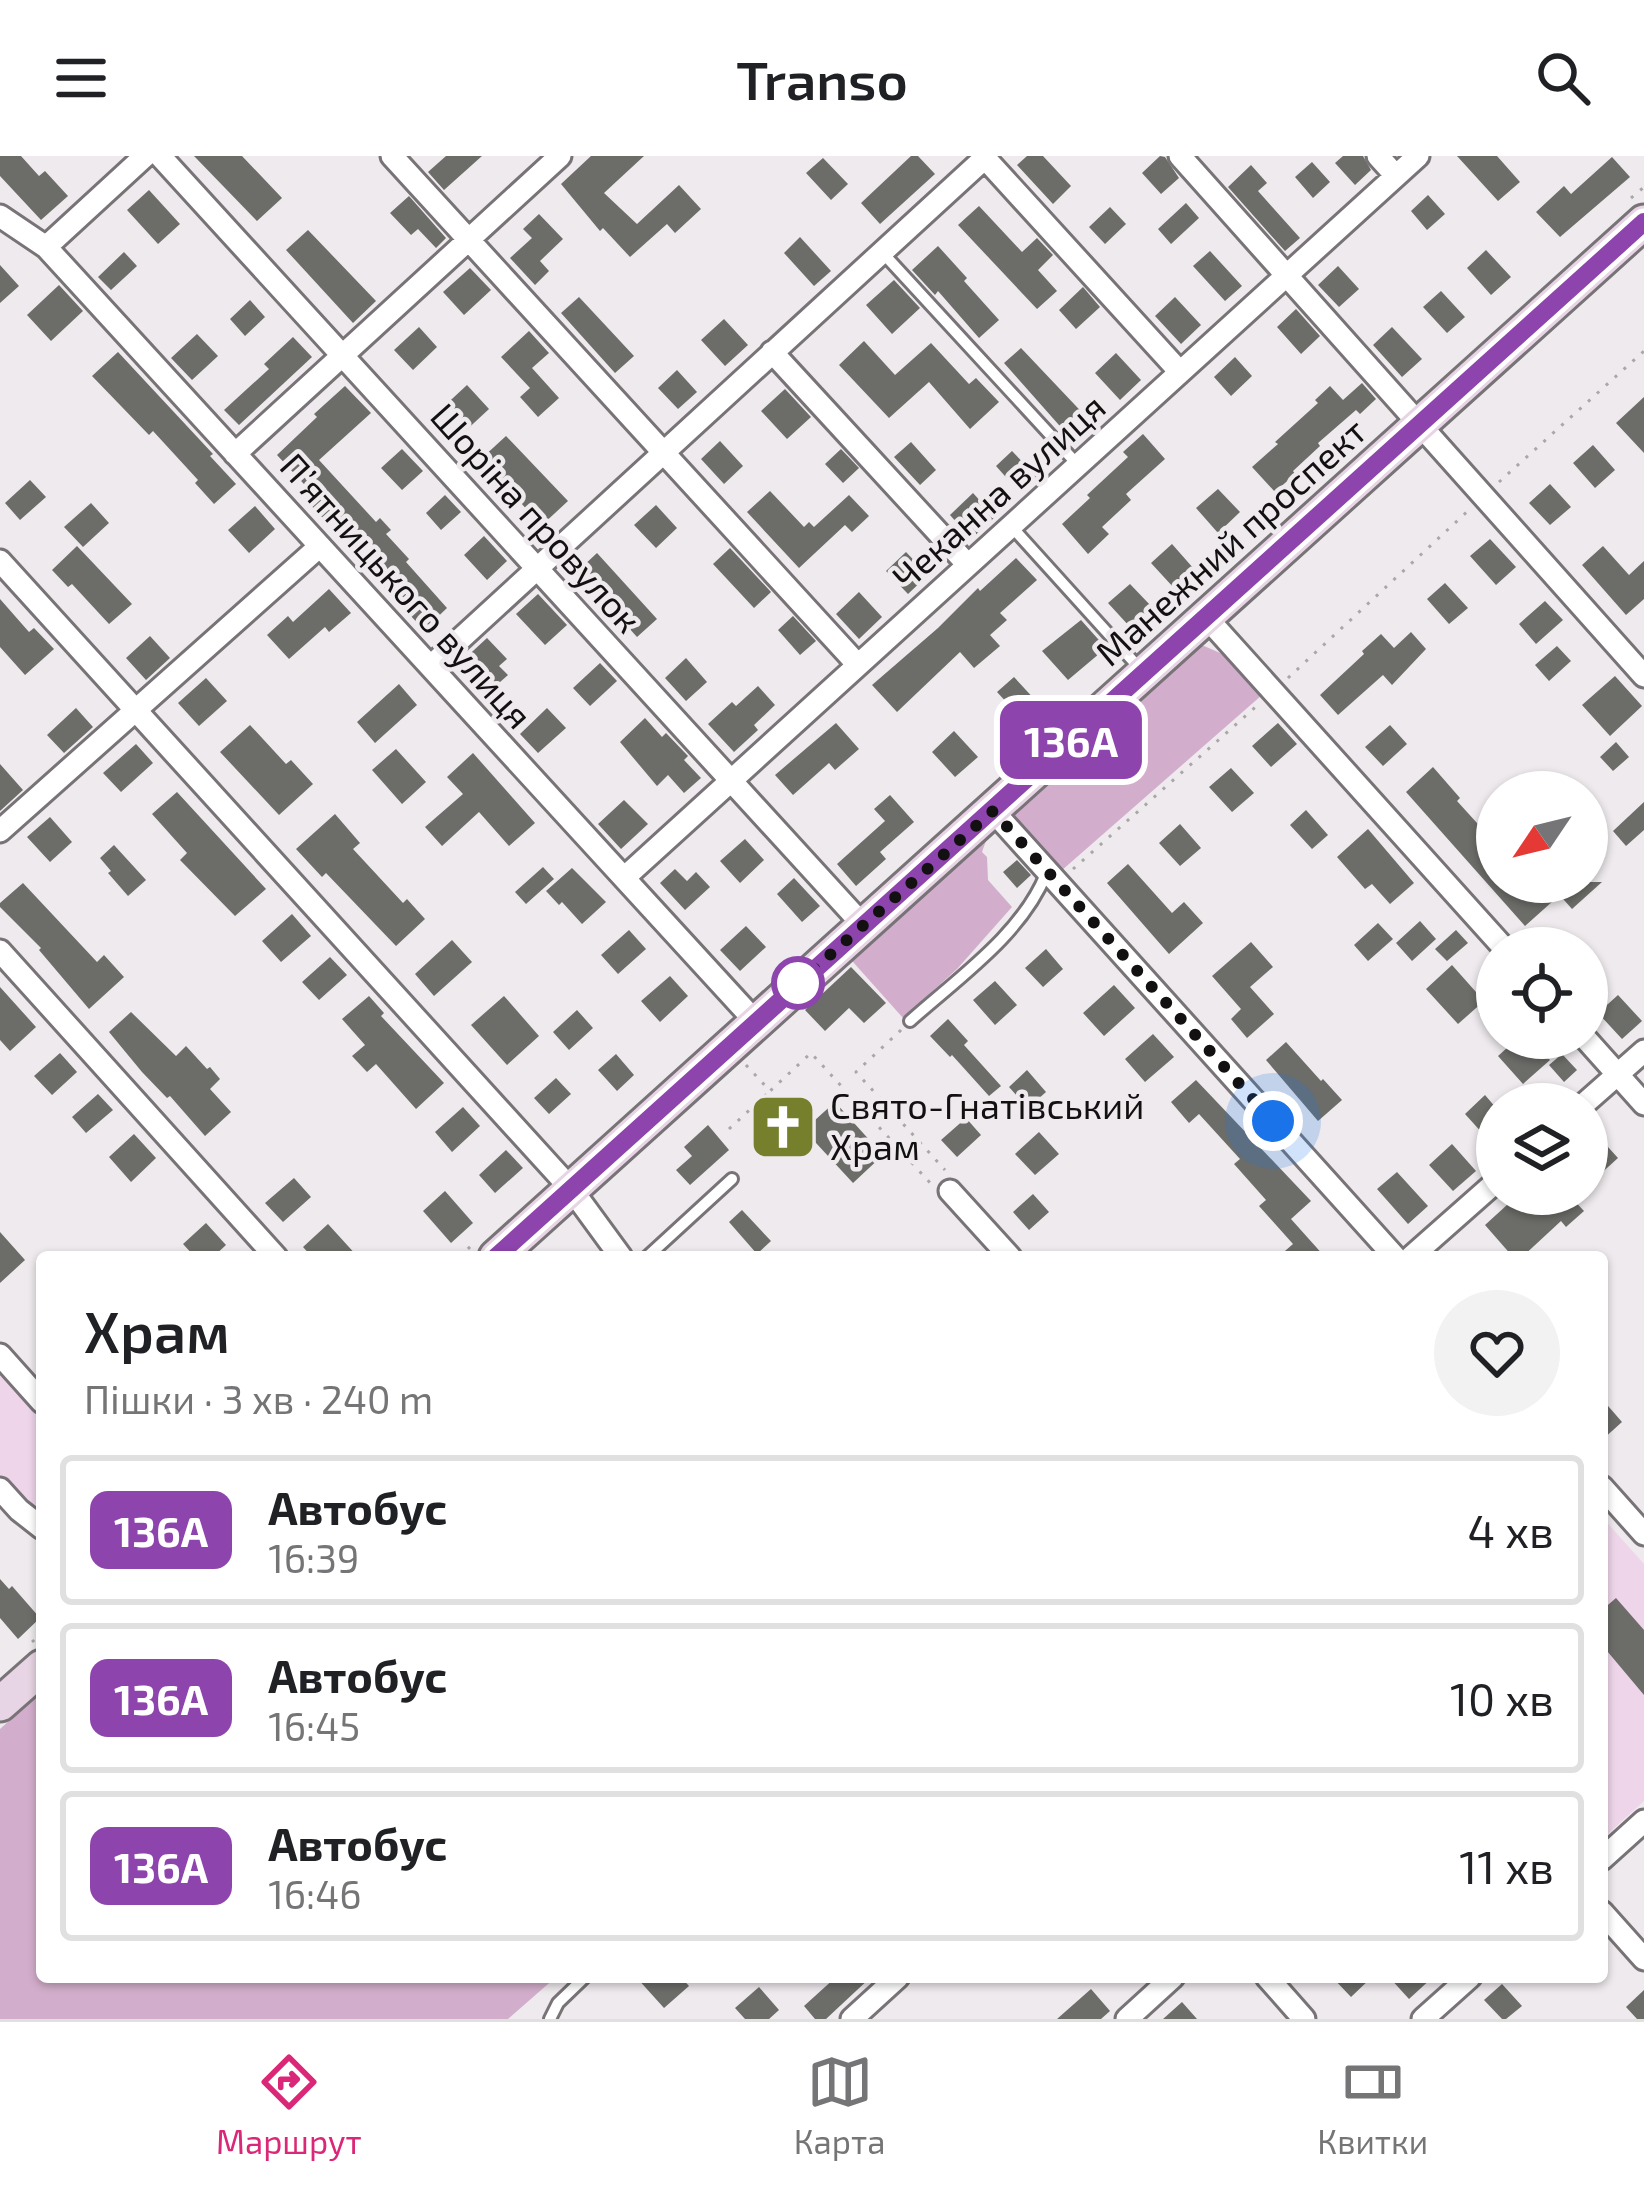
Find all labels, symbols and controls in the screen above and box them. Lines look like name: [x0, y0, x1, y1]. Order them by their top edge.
icon: menu: [48, 45, 114, 111]
icon: search: [1530, 45, 1596, 111]
text: Transo: [736, 46, 908, 111]
street label: Чеканна вулиця: [883, 384, 1114, 598]
street label: Шоріна провулок: [422, 394, 651, 641]
street label: Манежний проспект: [1086, 408, 1374, 673]
street label: П’ятницького вулиця: [272, 444, 542, 737]
line badge: 136А: [987, 701, 1155, 779]
text: 136А: [1024, 715, 1118, 765]
north arrow: [1476, 771, 1608, 903]
map controls: [1476, 771, 1608, 1215]
button: locate: [1476, 927, 1608, 1059]
unlabelled marker: [773, 958, 823, 1008]
place label: Свято-Гнатівський Храм: [830, 1083, 1144, 1167]
button: layers: [1476, 1083, 1608, 1215]
your location: [1243, 1091, 1303, 1151]
church icon: Свято-Гнатівський Храм: [748, 1092, 818, 1162]
button: heart: [1434, 1290, 1560, 1416]
text: Храм: [84, 1296, 230, 1364]
text: Пішки · 3 хв · 240 m: [84, 1375, 433, 1422]
text: Автобус: [268, 1480, 447, 1534]
text: 4 хв: [1467, 1503, 1554, 1557]
text: 136А: [114, 1505, 208, 1555]
text: 16:39: [268, 1534, 359, 1581]
text: Автобус: [268, 1648, 447, 1702]
text: 10 хв: [1450, 1671, 1554, 1725]
text: 136А: [114, 1673, 208, 1723]
text: 16:45: [268, 1702, 360, 1749]
text: Автобус: [268, 1816, 447, 1870]
text: 11 хв: [1459, 1839, 1554, 1893]
text: 136А: [114, 1841, 208, 1891]
text: 16:46: [268, 1870, 362, 1917]
tab: Маршрут: [216, 2049, 362, 2161]
tab: Карта: [794, 2049, 885, 2161]
tab: Квитки: [1317, 2049, 1428, 2161]

